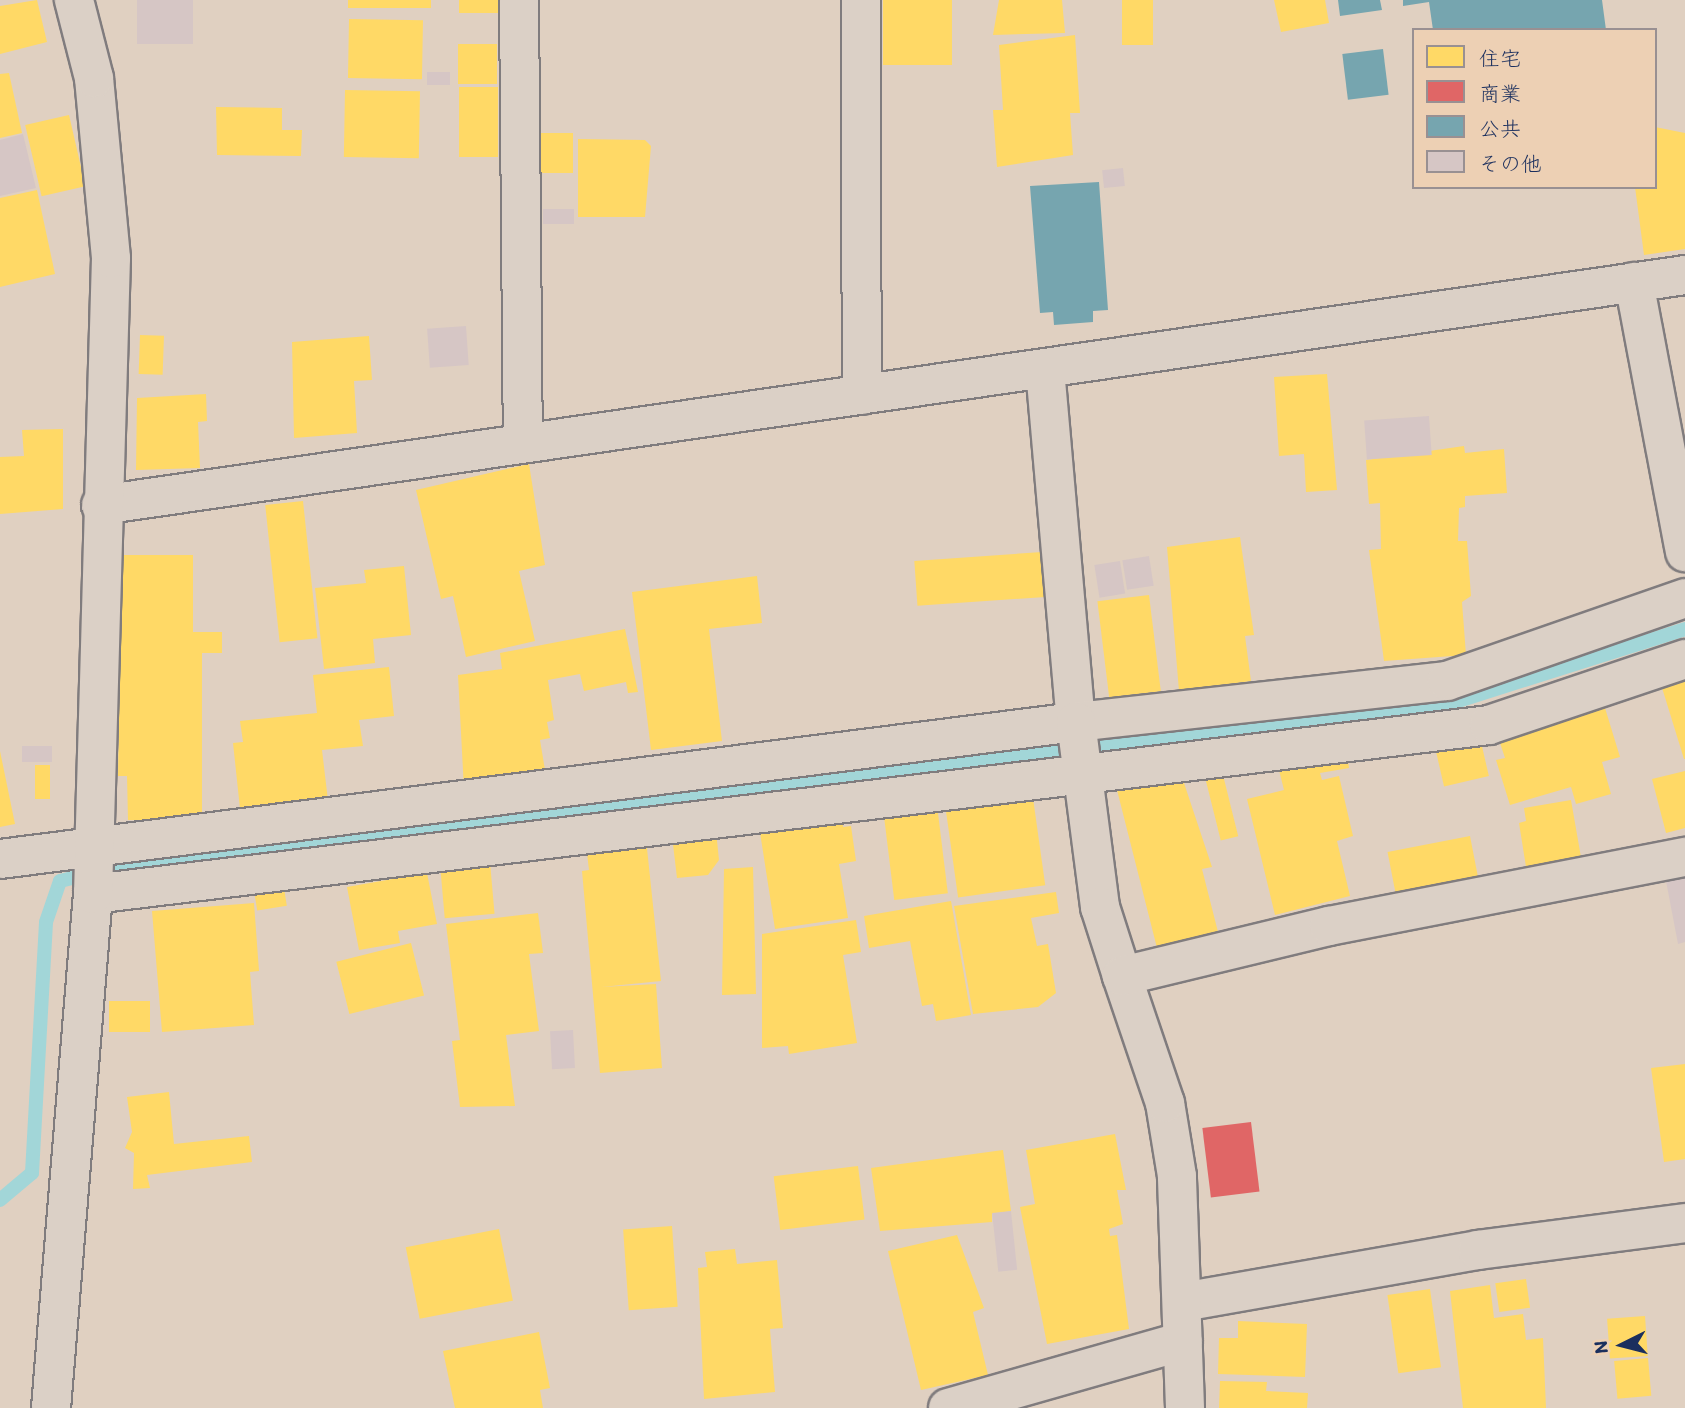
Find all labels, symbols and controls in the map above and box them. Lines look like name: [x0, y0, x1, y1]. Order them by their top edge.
legend: [1412, 28, 1657, 189]
text: 住宅: [1479, 46, 1521, 71]
text: 商業: [1479, 81, 1521, 106]
text: 公共: [1479, 116, 1521, 141]
text: その他: [1479, 151, 1542, 176]
north arrow: [1587, 1310, 1657, 1380]
text: N: [1589, 1340, 1613, 1355]

